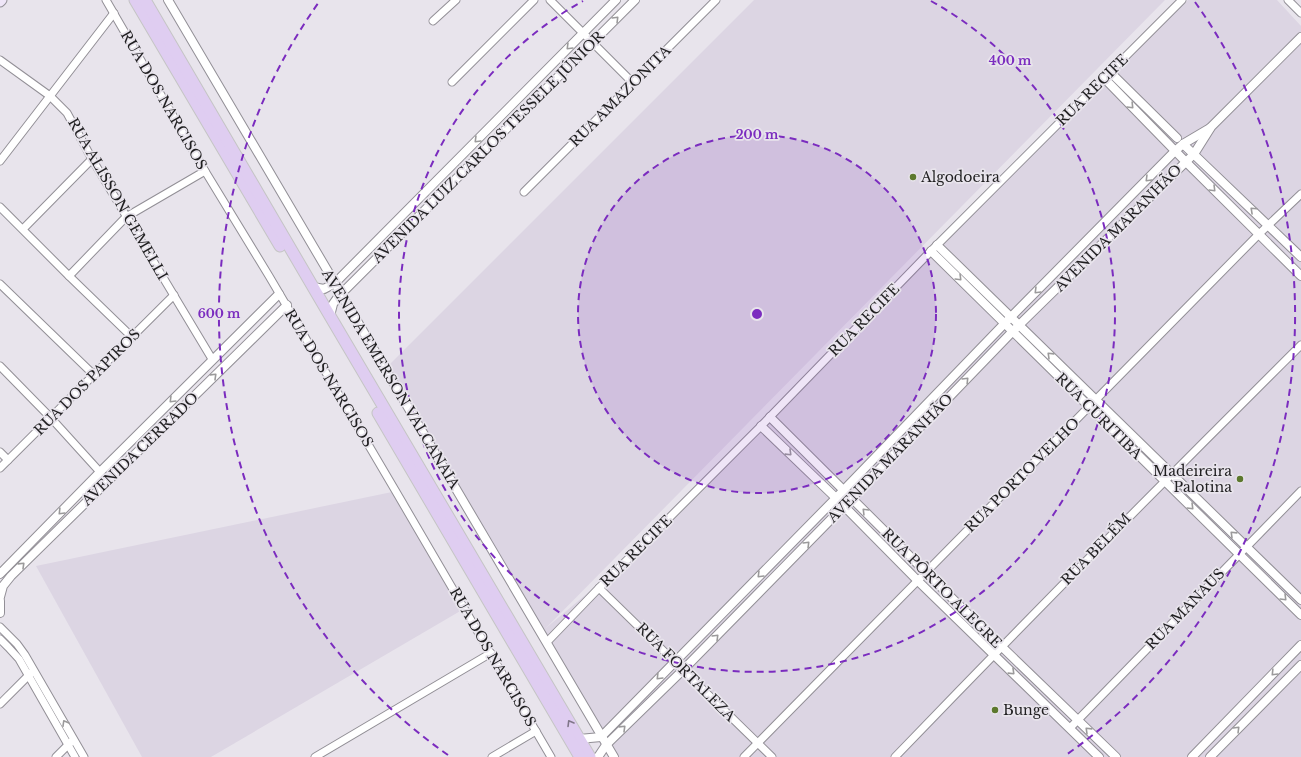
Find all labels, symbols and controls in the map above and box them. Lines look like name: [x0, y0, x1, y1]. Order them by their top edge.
one-way arrow: [611, 16, 619, 24]
street label: AVENIDA LUIZ CARLOS TESSELE JÚNIOR: [367, 26, 609, 268]
street label: RUA DOS NARCISOS: [117, 27, 211, 173]
street label: RUA AMAZONITA: [566, 41, 675, 150]
one-way arrow: [566, 43, 574, 50]
street label: RUA RECIFE: [1052, 50, 1132, 130]
text: 400 m: [989, 53, 1032, 68]
one-way arrow: [1126, 101, 1134, 109]
street label: RUA ALISSON GEMELLI: [64, 115, 172, 284]
text: 200 m: [736, 127, 779, 142]
one-way arrow: [474, 135, 482, 143]
street label: AVENIDA MARANHÃO: [1050, 161, 1185, 296]
place label: Algodoeira: [920, 168, 1000, 186]
marker: Algodoeira: [908, 172, 918, 182]
one-way arrow: [1145, 174, 1153, 182]
one-way arrow: [1208, 184, 1216, 192]
one-way arrow: [1250, 207, 1258, 215]
street label: AVENIDA EMERSON VALCANAIA: [318, 265, 464, 492]
one-way arrow: [954, 273, 962, 281]
street label: RUA RECIFE: [825, 280, 903, 360]
one-way arrow: [1034, 286, 1042, 294]
text: 600 m: [198, 306, 241, 321]
street label: RUA DOS NARCISOS: [281, 306, 377, 450]
centre of rings: [750, 307, 764, 321]
street label: RUA DOS PAPIROS: [30, 325, 144, 439]
one-way arrow: [1047, 352, 1055, 360]
street label: RUA CURITIBA: [1052, 369, 1146, 463]
one-way arrow: [209, 373, 217, 381]
one-way arrow: [961, 377, 969, 385]
street label: AVENIDA CERRADO: [77, 389, 202, 510]
street label: AVENIDA MARANHÃO: [823, 390, 956, 527]
one-way arrow: [169, 395, 177, 403]
street label: RUA PORTO VELHO: [961, 414, 1083, 536]
one-way arrow: [784, 448, 792, 456]
place label: Madeireira Palotina: [1153, 462, 1232, 496]
marker: Madeireira Palotina: [1235, 474, 1245, 484]
one-way arrow: [1186, 502, 1194, 510]
one-way arrow: [58, 507, 66, 515]
one-way arrow: [862, 509, 870, 516]
street label: RUA BELÉM: [1057, 509, 1135, 589]
street label: RUA RECIFE: [596, 511, 676, 591]
street label: RUA PÔRTO ALEGRE: [878, 524, 1006, 652]
one-way arrow: [1230, 531, 1238, 538]
one-way arrow: [802, 541, 810, 549]
one-way arrow: [17, 562, 25, 570]
street label: RUA MANAUS: [1142, 565, 1228, 653]
one-way arrow: [758, 570, 765, 578]
street label: RUA DOS NARCISOS: [446, 584, 540, 730]
one-way arrow: [1279, 593, 1287, 601]
street label: RUA FORTALEZA: [633, 619, 739, 725]
one-way arrow: [711, 634, 719, 642]
one-way arrow: [1007, 667, 1015, 675]
one-way arrow: [1271, 668, 1279, 676]
one-way arrow: [656, 672, 664, 680]
place label: Bunge: [1003, 701, 1049, 719]
marker: Bunge: [990, 705, 1000, 715]
one-way arrow: [62, 720, 69, 727]
one-way arrow: [568, 720, 575, 727]
one-way arrow: [618, 725, 626, 733]
one-way arrow: [1233, 726, 1240, 734]
one-way arrow: [1085, 727, 1093, 734]

